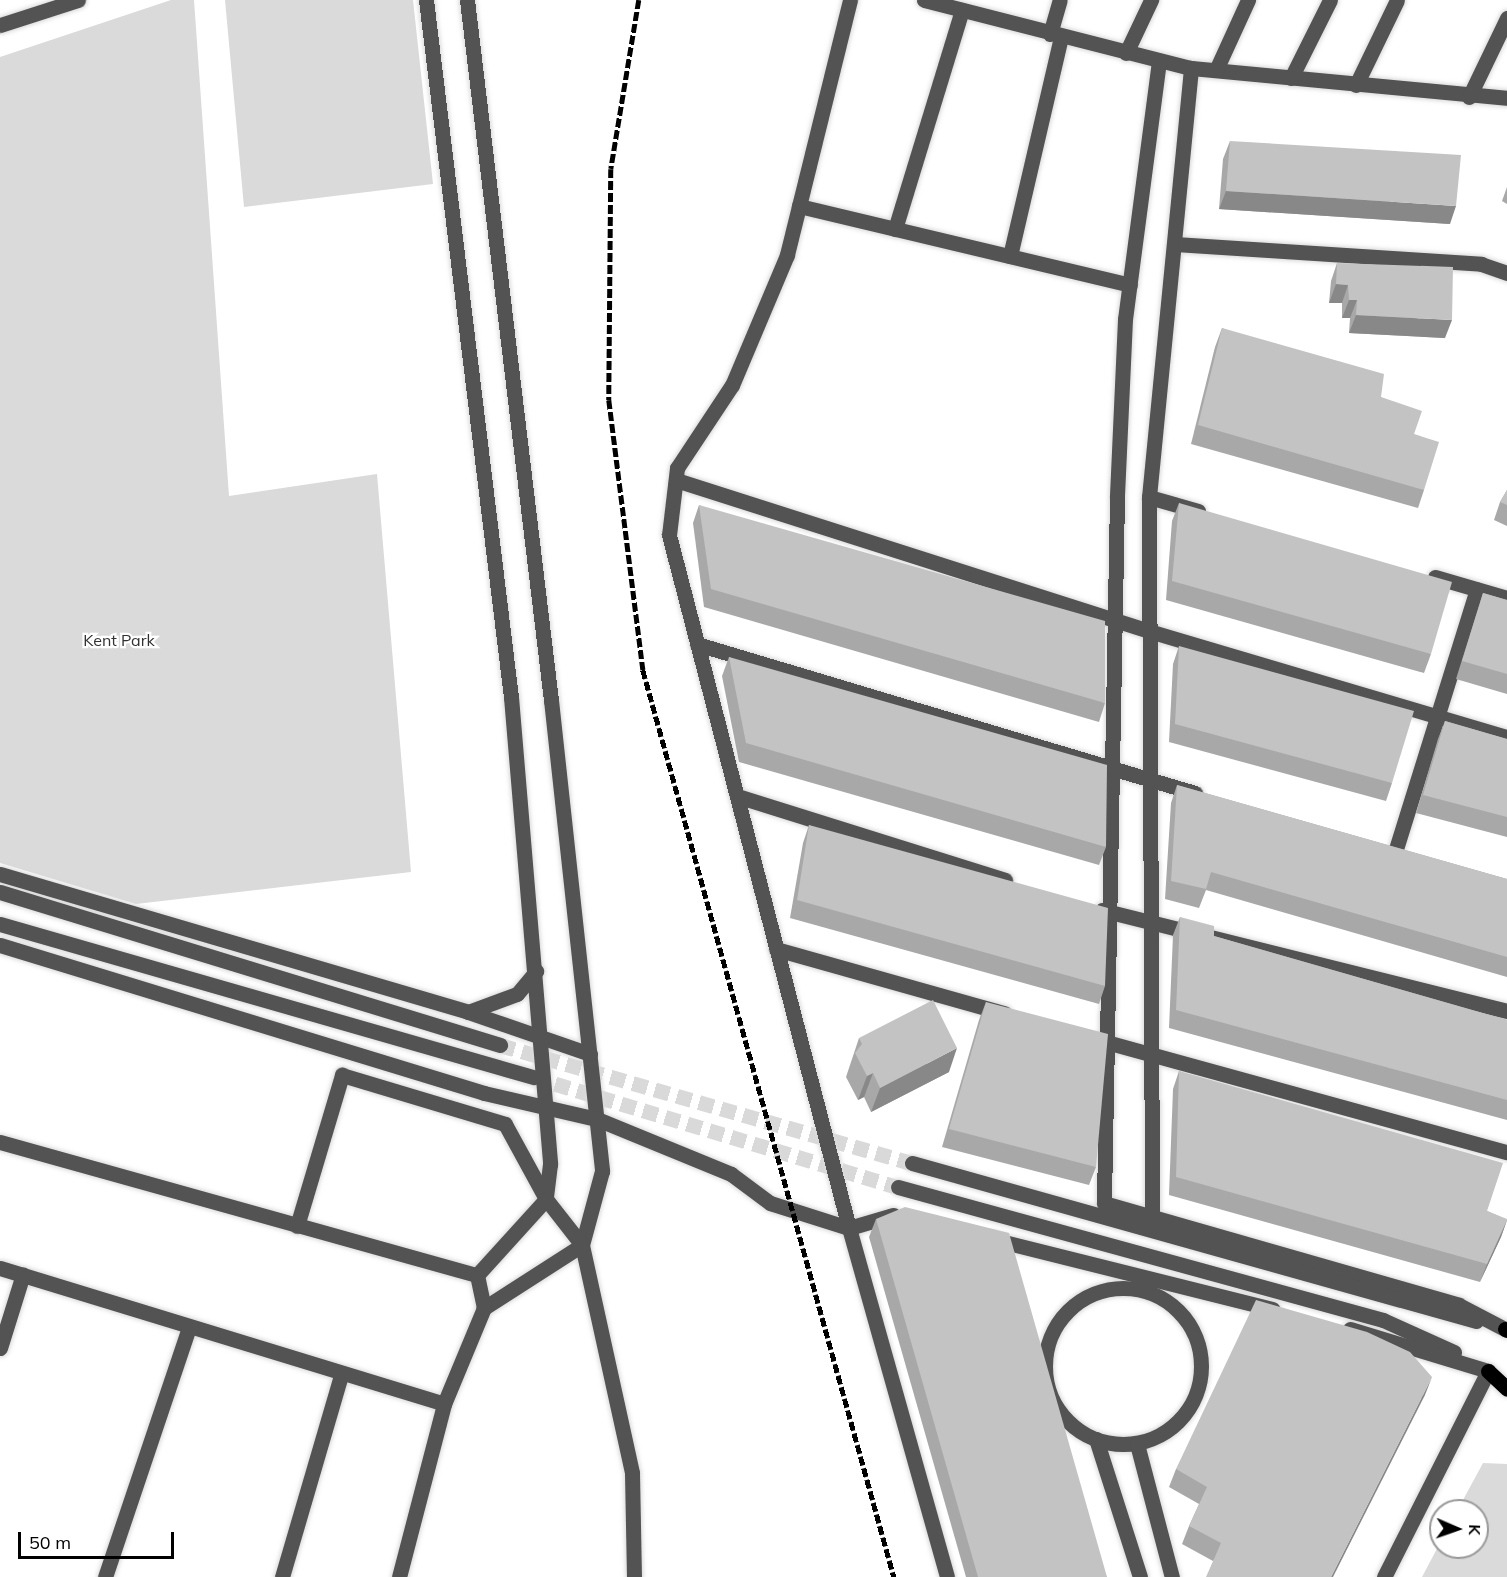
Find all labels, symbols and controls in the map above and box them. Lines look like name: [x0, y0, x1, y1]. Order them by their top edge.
park label: Kent Park: [83, 630, 155, 650]
north arrow: [1429, 1499, 1489, 1559]
scale bar: [21, 1520, 177, 1558]
text: K: [1465, 1524, 1485, 1535]
text: 50 m: [29, 1531, 71, 1554]

